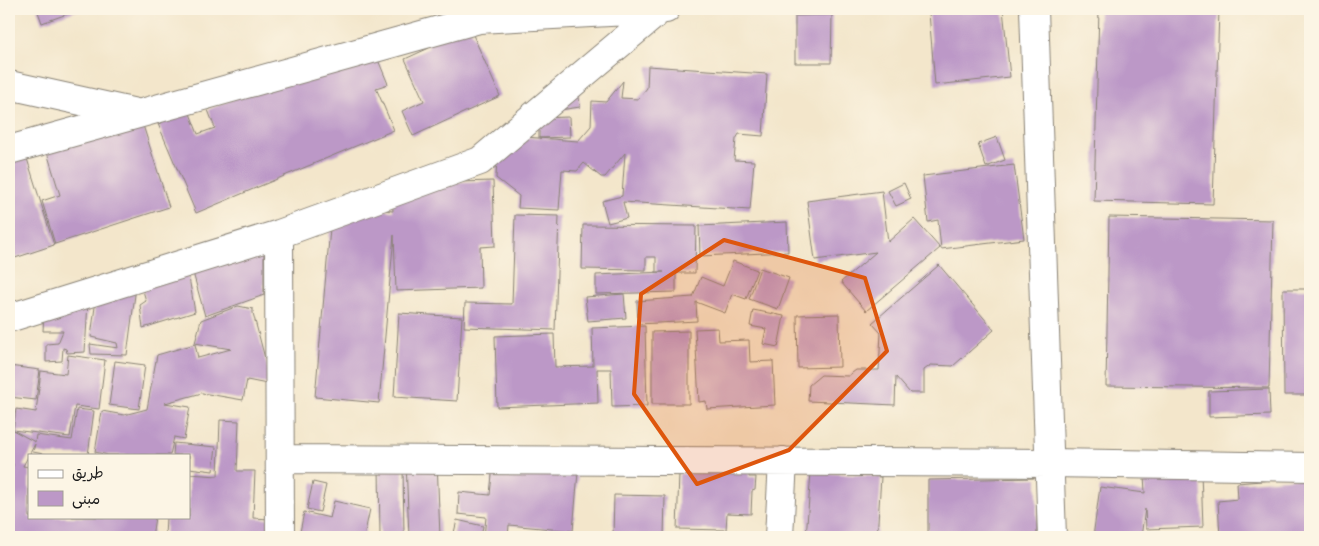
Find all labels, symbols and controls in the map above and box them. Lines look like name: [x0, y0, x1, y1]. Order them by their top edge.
legend: [28, 454, 190, 518]
text: طريق: [72, 464, 104, 483]
text: مبنى: [72, 490, 100, 509]

